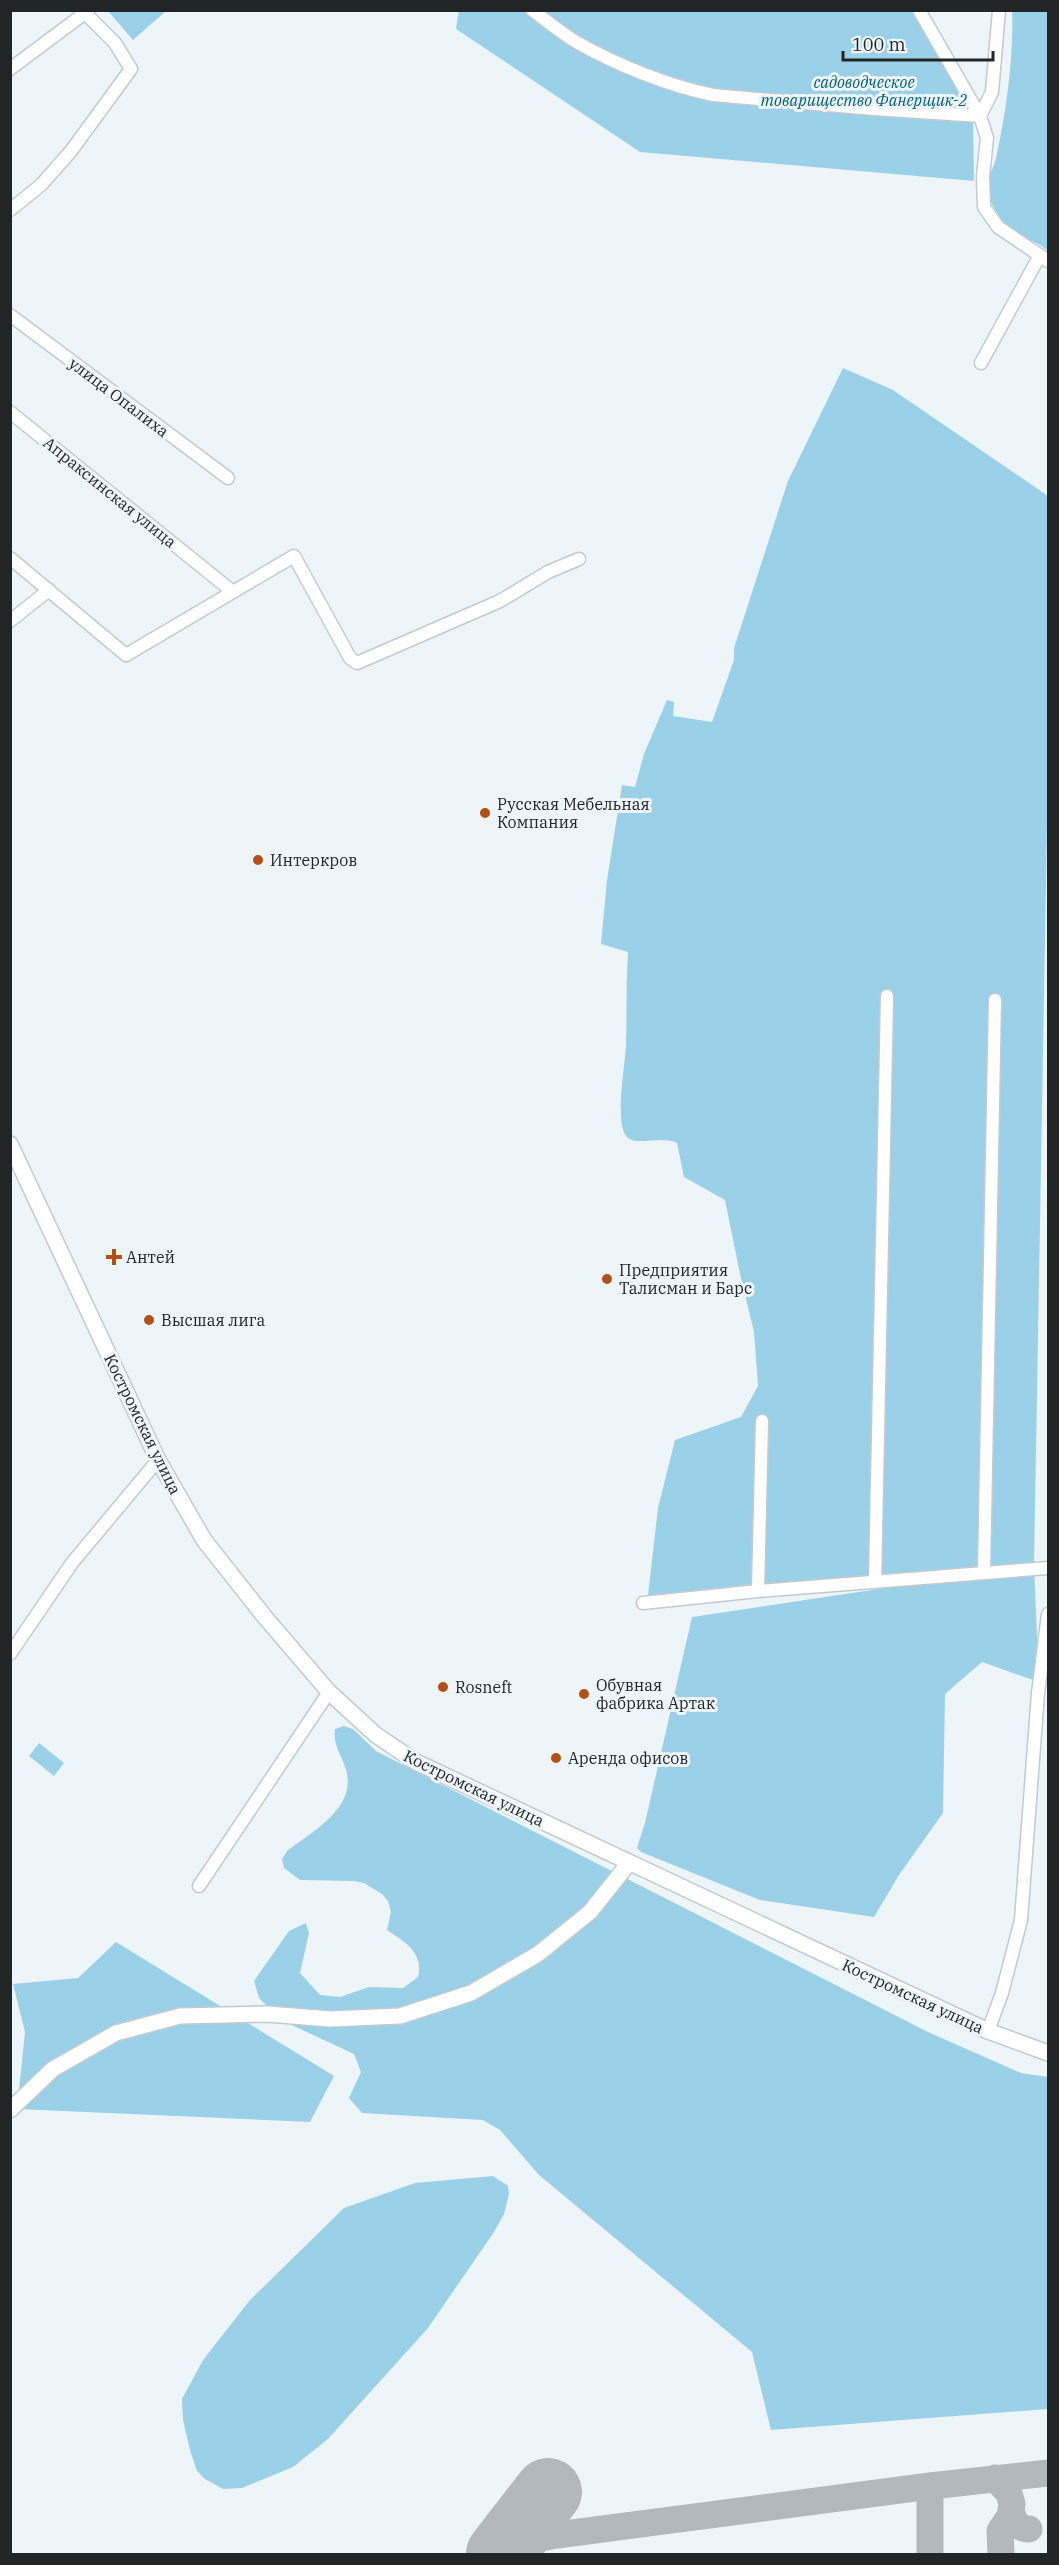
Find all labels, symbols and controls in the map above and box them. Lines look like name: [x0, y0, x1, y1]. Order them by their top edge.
scale bar: [843, 24, 993, 62]
text: 100 m: [852, 33, 906, 56]
park label: садоводческое товарищество Фанерщик-2: [761, 72, 968, 110]
street label: улица Опалиха: [65, 353, 173, 441]
street label: Апраксинская улица: [39, 432, 181, 552]
place label: Русская Мебельная Компания: [497, 794, 650, 832]
marker: Русская Мебельная Компания: [478, 806, 492, 820]
place label: Интеркров: [270, 850, 357, 870]
marker: Интеркров: [251, 853, 265, 867]
place label: Антей: [126, 1247, 175, 1267]
marker: Антей: [107, 1250, 121, 1264]
place label: Предприятия Талисман и Барс: [619, 1260, 752, 1298]
marker: Предприятия Талисман и Барс: [600, 1272, 614, 1286]
place label: Высшая лига: [161, 1310, 266, 1330]
marker: Высшая лига: [142, 1313, 156, 1327]
street label: Костромская улица: [100, 1350, 186, 1498]
place label: Обувная фабрика Артак: [596, 1675, 716, 1713]
place label: Rosneft: [455, 1677, 513, 1697]
marker: Rosneft: [436, 1680, 450, 1694]
marker: Обувная фабрика Артак: [577, 1687, 591, 1701]
street label: Костромская улица: [400, 1745, 548, 1831]
place label: Аренда офисов: [568, 1748, 688, 1768]
marker: Аренда офисов: [549, 1751, 563, 1765]
street label: Костромская улица: [839, 1954, 987, 2038]

